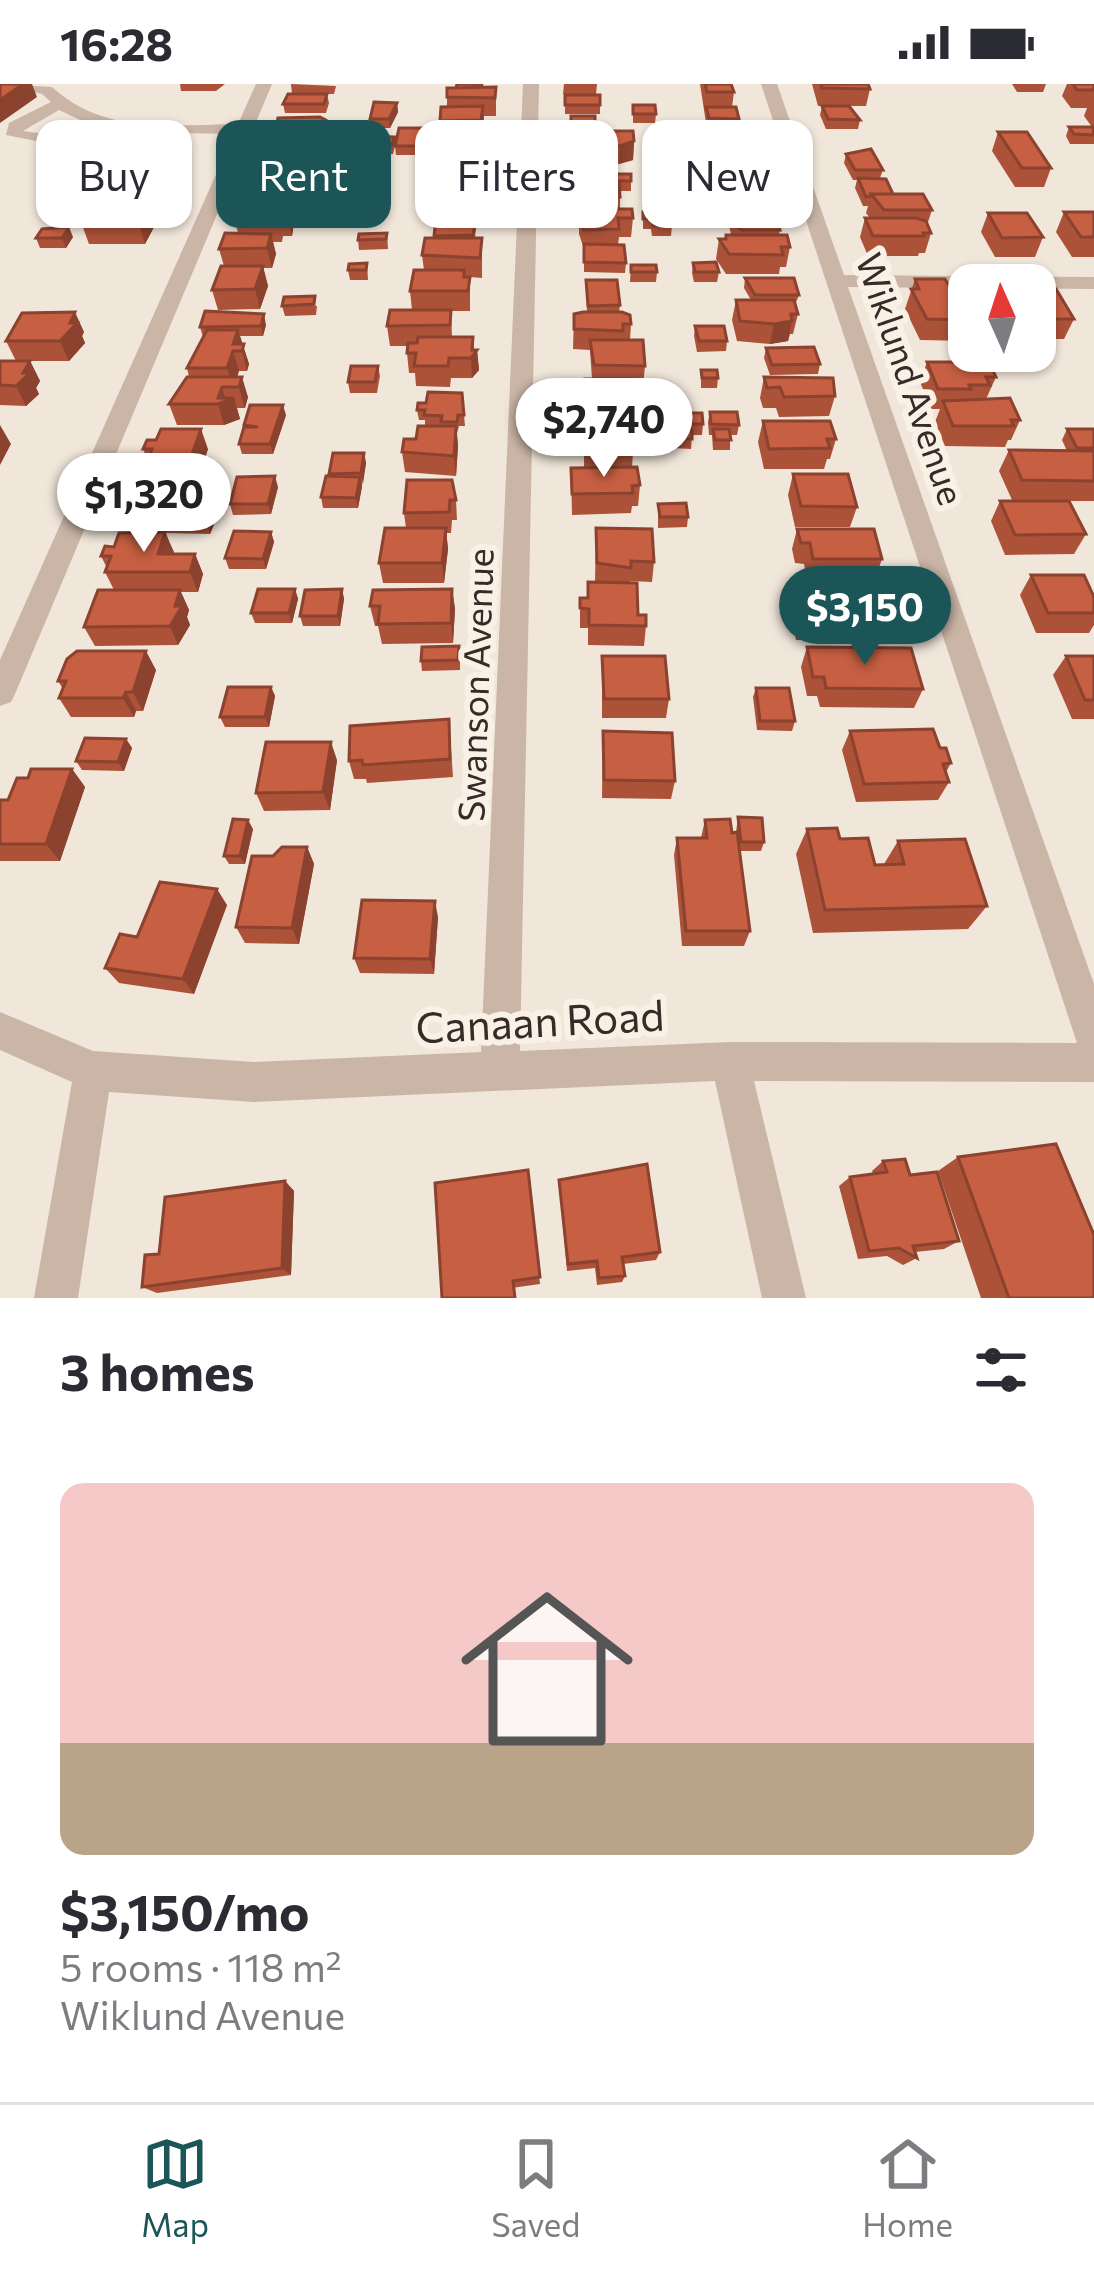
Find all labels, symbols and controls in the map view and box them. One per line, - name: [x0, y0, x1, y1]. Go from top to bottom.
- text: 16:28: [60, 15, 173, 70]
- chip: Buy: [36, 120, 192, 228]
- chip: Rent: [216, 120, 391, 228]
- chip: Filters: [415, 120, 618, 228]
- chip: New: [642, 120, 813, 228]
- street label: Wiklund Avenue: [848, 247, 976, 510]
- north arrow: [948, 264, 1056, 372]
- map controls: [948, 264, 1056, 372]
- pin: $2,740: [506, 378, 702, 480]
- text: $2,740: [543, 393, 665, 441]
- pin: $1,320: [46, 453, 242, 555]
- text: $1,320: [84, 468, 204, 516]
- street label: Swanson Avenue: [447, 547, 501, 822]
- pin: $3,150: [767, 566, 963, 668]
- text: $3,150: [806, 581, 924, 629]
- street label: Canaan Road: [414, 988, 666, 1052]
- icon: filters: [968, 1337, 1034, 1403]
- text: 3 homes: [60, 1339, 255, 1402]
- icon: home: [439, 1561, 655, 1777]
- text: $3,150/mo: [60, 1879, 309, 1942]
- text: 5 rooms · 118 m²: [60, 1942, 342, 1990]
- text: Wiklund Avenue: [60, 1990, 345, 2038]
- tab: Map: [141, 2131, 209, 2244]
- tab: Saved: [491, 2131, 580, 2244]
- tab: Home: [862, 2131, 953, 2244]

